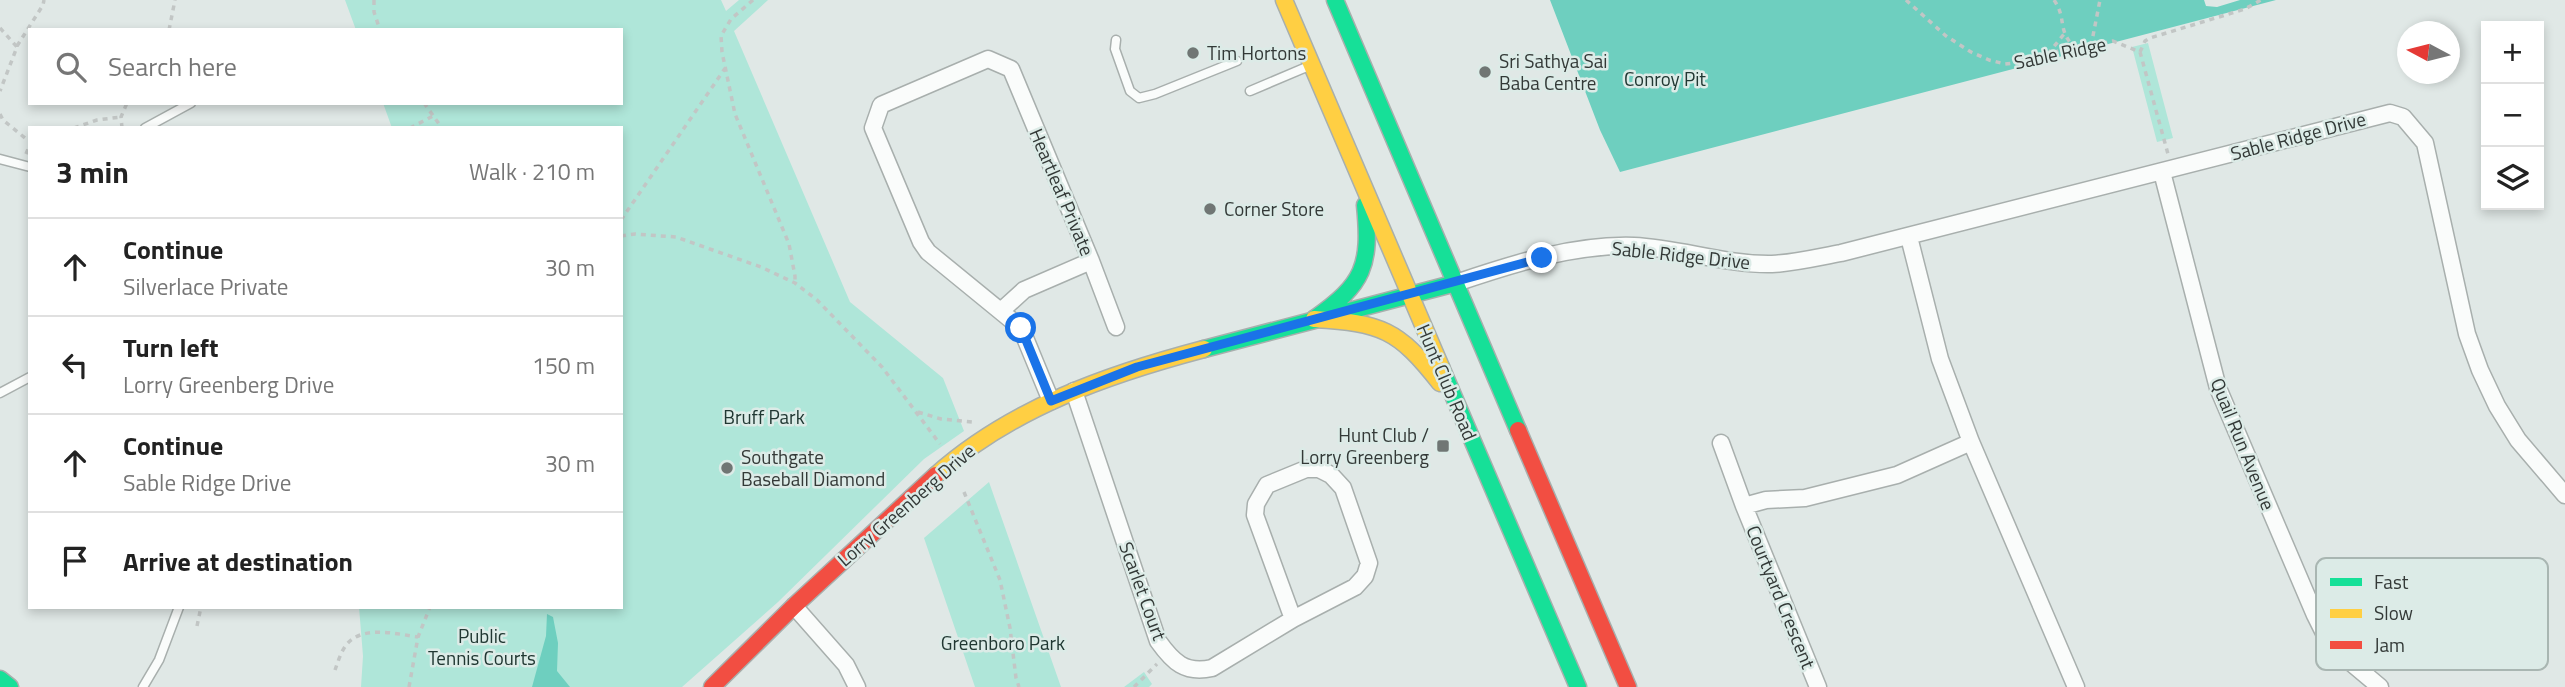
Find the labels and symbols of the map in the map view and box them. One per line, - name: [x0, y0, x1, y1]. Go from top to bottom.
- north arrow: [2397, 21, 2460, 84]
- street label: Sable Ridge: [2011, 29, 2109, 76]
- place label: Tim Hortons: [1207, 38, 1306, 67]
- marker: Tim Hortons: [1185, 45, 1201, 61]
- place label: Sri Sathya Sai Baba Centre: [1499, 46, 1607, 97]
- marker: Sri Sathya Sai Baba Centre: [1477, 64, 1493, 80]
- park label: Conroy Pit: [1624, 64, 1706, 93]
- street label: Sable Ridge Drive: [2227, 104, 2369, 168]
- street label: Heartleaf Private: [1023, 124, 1102, 260]
- place label: Corner Store: [1224, 194, 1324, 223]
- marker: Corner Store: [1202, 201, 1218, 217]
- street label: Sable Ridge Drive: [1610, 233, 1752, 276]
- route end: [1526, 242, 1557, 273]
- route start: [1005, 312, 1036, 343]
- street label: Hunt Club Road: [1410, 319, 1485, 445]
- street label: Quail Run Avenue: [2204, 373, 2283, 514]
- park label: Bruff Park: [723, 402, 805, 431]
- place label: Hunt Club / Lorry Greenberg: [1300, 420, 1429, 471]
- street label: Lorry Greenberg Drive: [830, 436, 981, 573]
- marker: Hunt Club / Lorry Greenberg: [1435, 438, 1451, 454]
- place label: Southgate Baseball Diamond: [741, 442, 885, 493]
- marker: Southgate Baseball Diamond: [719, 460, 735, 476]
- street label: Courtyard Crescent: [1740, 521, 1824, 673]
- street label: Scarlet Court: [1112, 537, 1175, 644]
- legend: [2316, 558, 2548, 670]
- text: Fast: [2374, 567, 2409, 596]
- text: Slow: [2374, 598, 2413, 627]
- park label: Public Tennis Courts: [428, 621, 536, 672]
- park label: Greenboro Park: [941, 628, 1065, 657]
- text: Jam: [2374, 630, 2405, 659]

